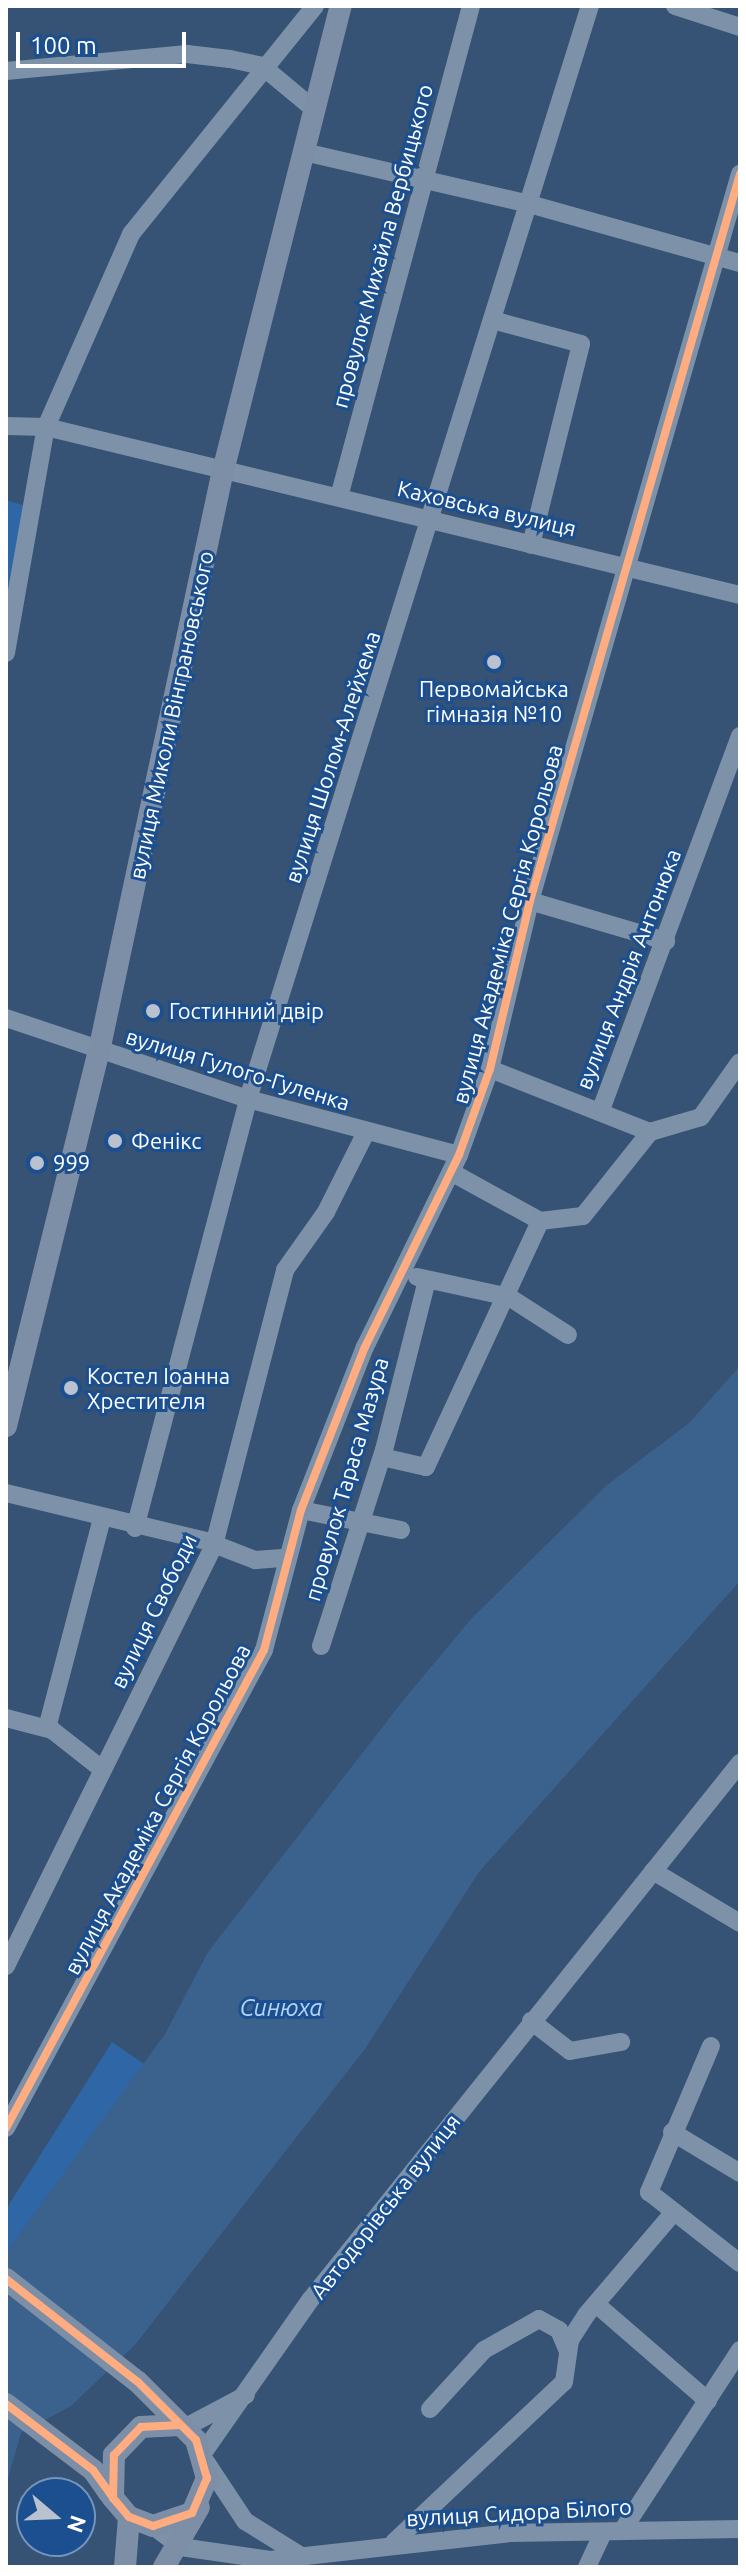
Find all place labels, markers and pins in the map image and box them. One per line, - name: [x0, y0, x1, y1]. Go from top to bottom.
- marker: Первомайська гімназія №10: [485, 653, 503, 671]
- place label: Первомайська гімназія №10: [419, 675, 569, 726]
- place label: Гостинний двір: [169, 998, 324, 1024]
- marker: Гостинний двір: [144, 1002, 162, 1020]
- place label: Фенікс: [131, 1128, 202, 1154]
- marker: Фенікс: [106, 1132, 124, 1150]
- place label: 999: [53, 1150, 90, 1176]
- marker: 999: [28, 1154, 46, 1172]
- place label: Костел Іоанна Хрестителя: [87, 1362, 230, 1414]
- marker: Костел Іоанна Хрестителя: [62, 1379, 80, 1397]

